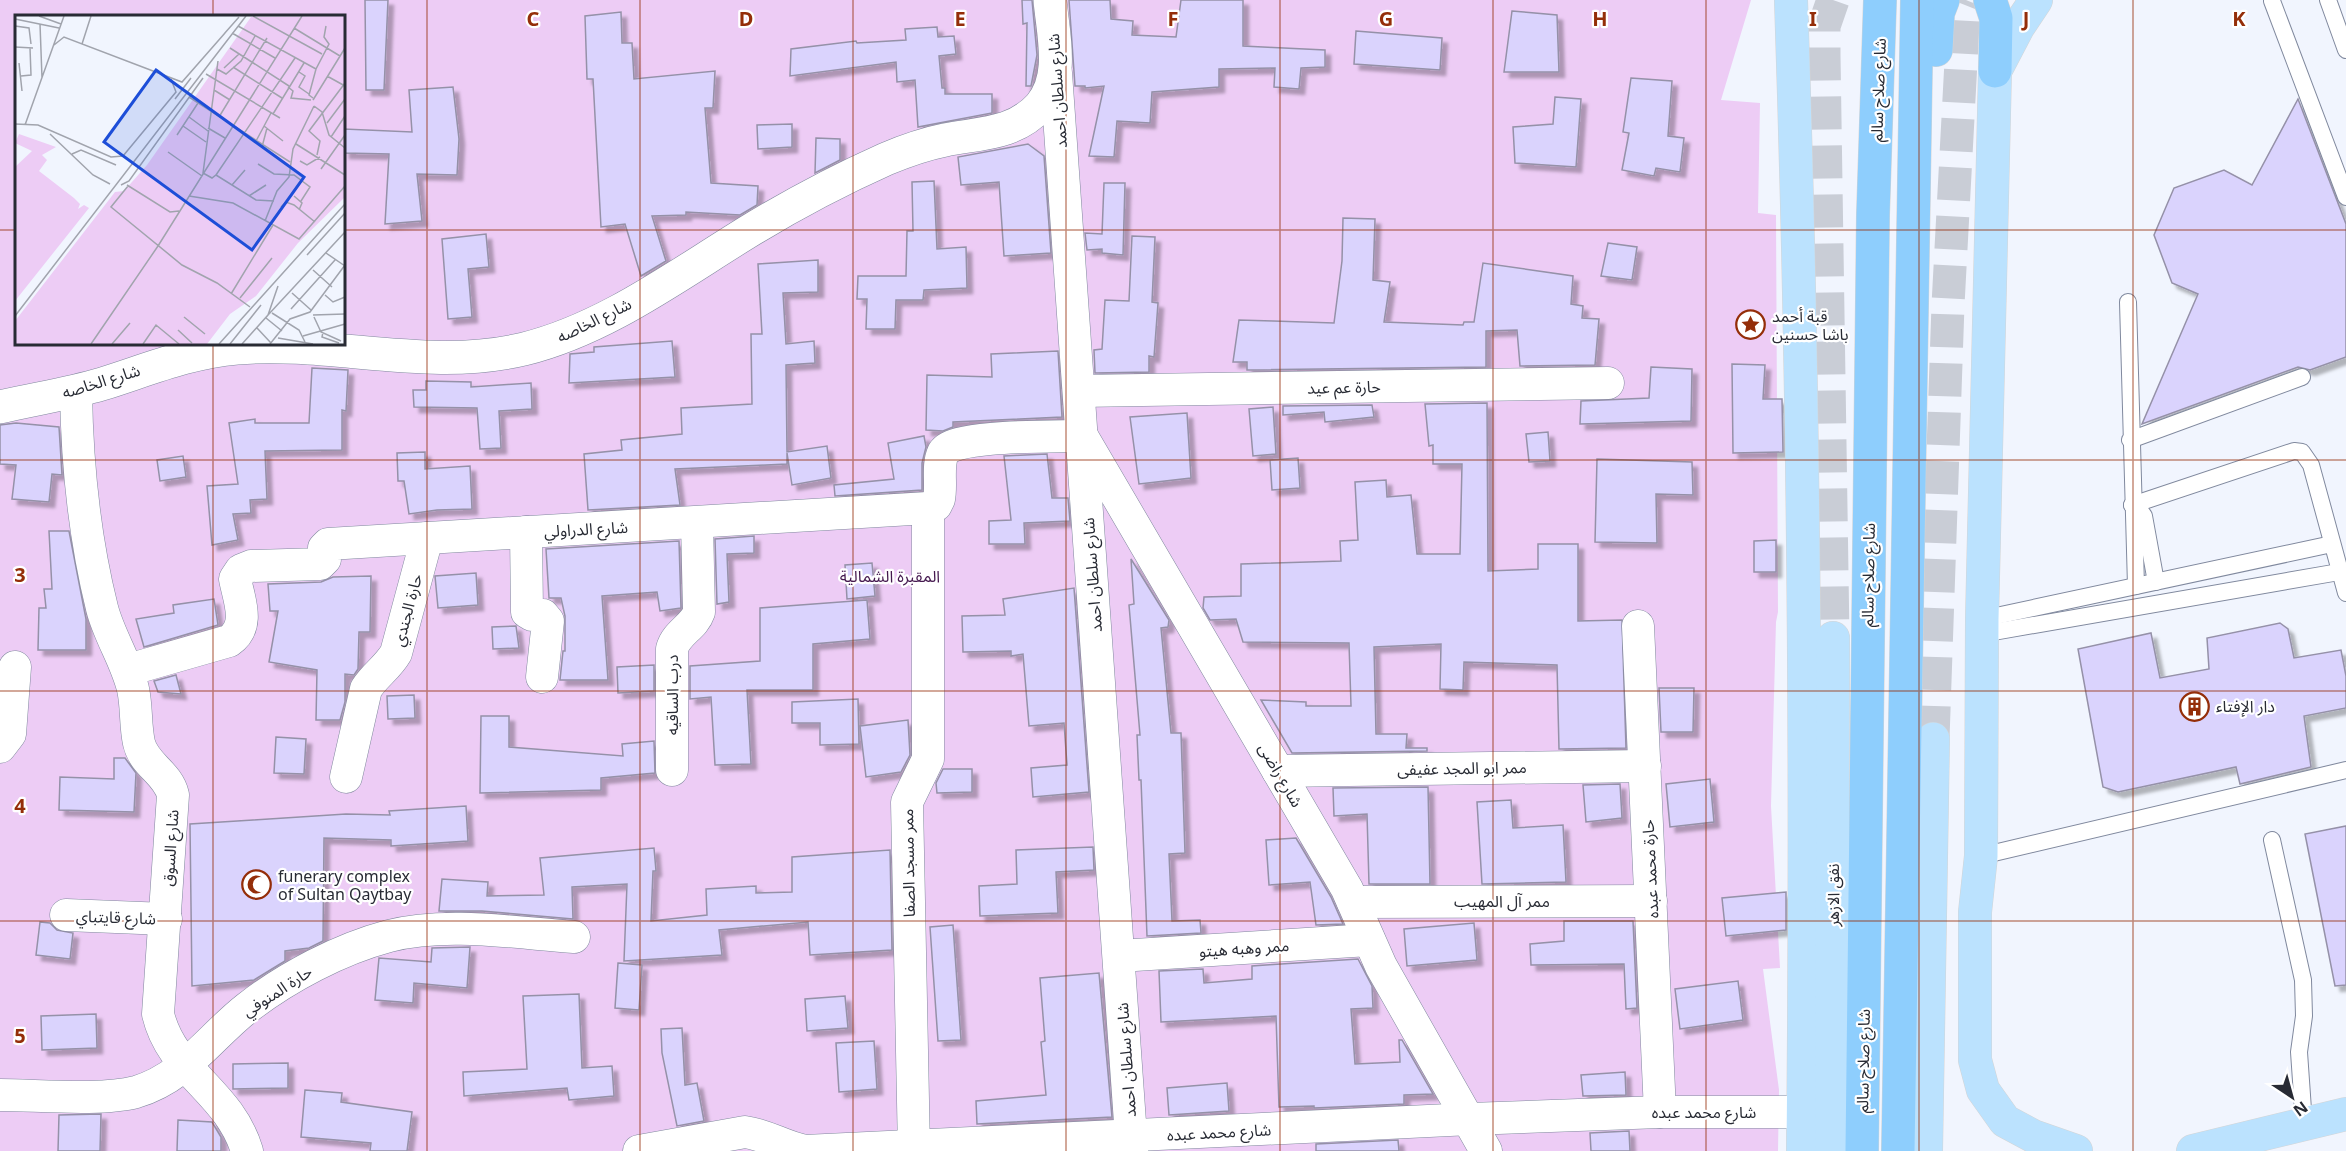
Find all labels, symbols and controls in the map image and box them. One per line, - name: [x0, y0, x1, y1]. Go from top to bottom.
- text: C: [527, 5, 540, 32]
- text: D: [739, 5, 753, 32]
- text: E: [954, 5, 966, 32]
- text: F: [1168, 5, 1178, 32]
- text: G: [1379, 5, 1393, 32]
- text: H: [1592, 5, 1608, 32]
- text: I: [1809, 5, 1817, 32]
- text: J: [2021, 5, 2029, 32]
- text: K: [2232, 5, 2246, 32]
- inset map: [15, 15, 345, 345]
- street label: شارع سلطان احمد: [1042, 33, 1074, 149]
- street label: شارع صلاح سالم: [1865, 38, 1893, 142]
- street label: شارع الخاصه: [553, 292, 636, 349]
- place label: قبة أحمد باشا حسنين: [1772, 305, 1848, 345]
- place icon: قبة أحمد باشا حسنين: [1735, 309, 1767, 341]
- street label: شارع الخاصه: [59, 359, 143, 405]
- street label: حارة عم عيد: [1307, 375, 1381, 401]
- street label: شارع الدراولي: [543, 516, 629, 544]
- street label: شارع سلطان احمد: [1077, 517, 1109, 633]
- street label: شارع صلاح سالم: [1856, 523, 1882, 627]
- text: 3: [14, 561, 26, 588]
- park label: المقبرة الشمالية: [840, 565, 940, 587]
- street label: حارة الجندي: [387, 571, 429, 649]
- street label: درب الساقيه: [661, 655, 683, 735]
- building icon: دار الإفتاء: [2179, 690, 2211, 722]
- place label: دار الإفتاء: [2216, 695, 2275, 717]
- street label: شارع راضى: [1252, 739, 1308, 812]
- street label: ممر ابو المجد عفيفى: [1397, 756, 1527, 780]
- text: 4: [14, 792, 26, 819]
- street label: ممر مسجد الصفا: [896, 808, 920, 918]
- street label: شارع السوق: [156, 809, 186, 887]
- street label: حارة محمد عبده: [1636, 819, 1664, 919]
- street label: نفق الازهر: [1822, 863, 1844, 928]
- place label: funerary complex of Sultan Qaytbay: [278, 865, 412, 905]
- mosque icon: funerary complex of Sultan Qaytbay: [241, 869, 273, 901]
- street label: ممر آل المهيب: [1454, 890, 1550, 912]
- street label: شارع قايتباي: [75, 905, 156, 931]
- street label: ممر وهبه هيتو: [1198, 934, 1290, 962]
- street label: حارة المنوفي: [238, 960, 317, 1023]
- street label: شارع سلطان احمد: [1111, 1002, 1143, 1118]
- street label: شارع صلاح سالم: [1851, 1009, 1877, 1113]
- text: 5: [14, 1022, 26, 1049]
- north arrow: [2262, 1067, 2322, 1127]
- text: N: [2289, 1096, 2313, 1122]
- street label: شارع محمد عبده: [1652, 1101, 1756, 1125]
- street label: شارع محمد عبده: [1166, 1118, 1272, 1148]

